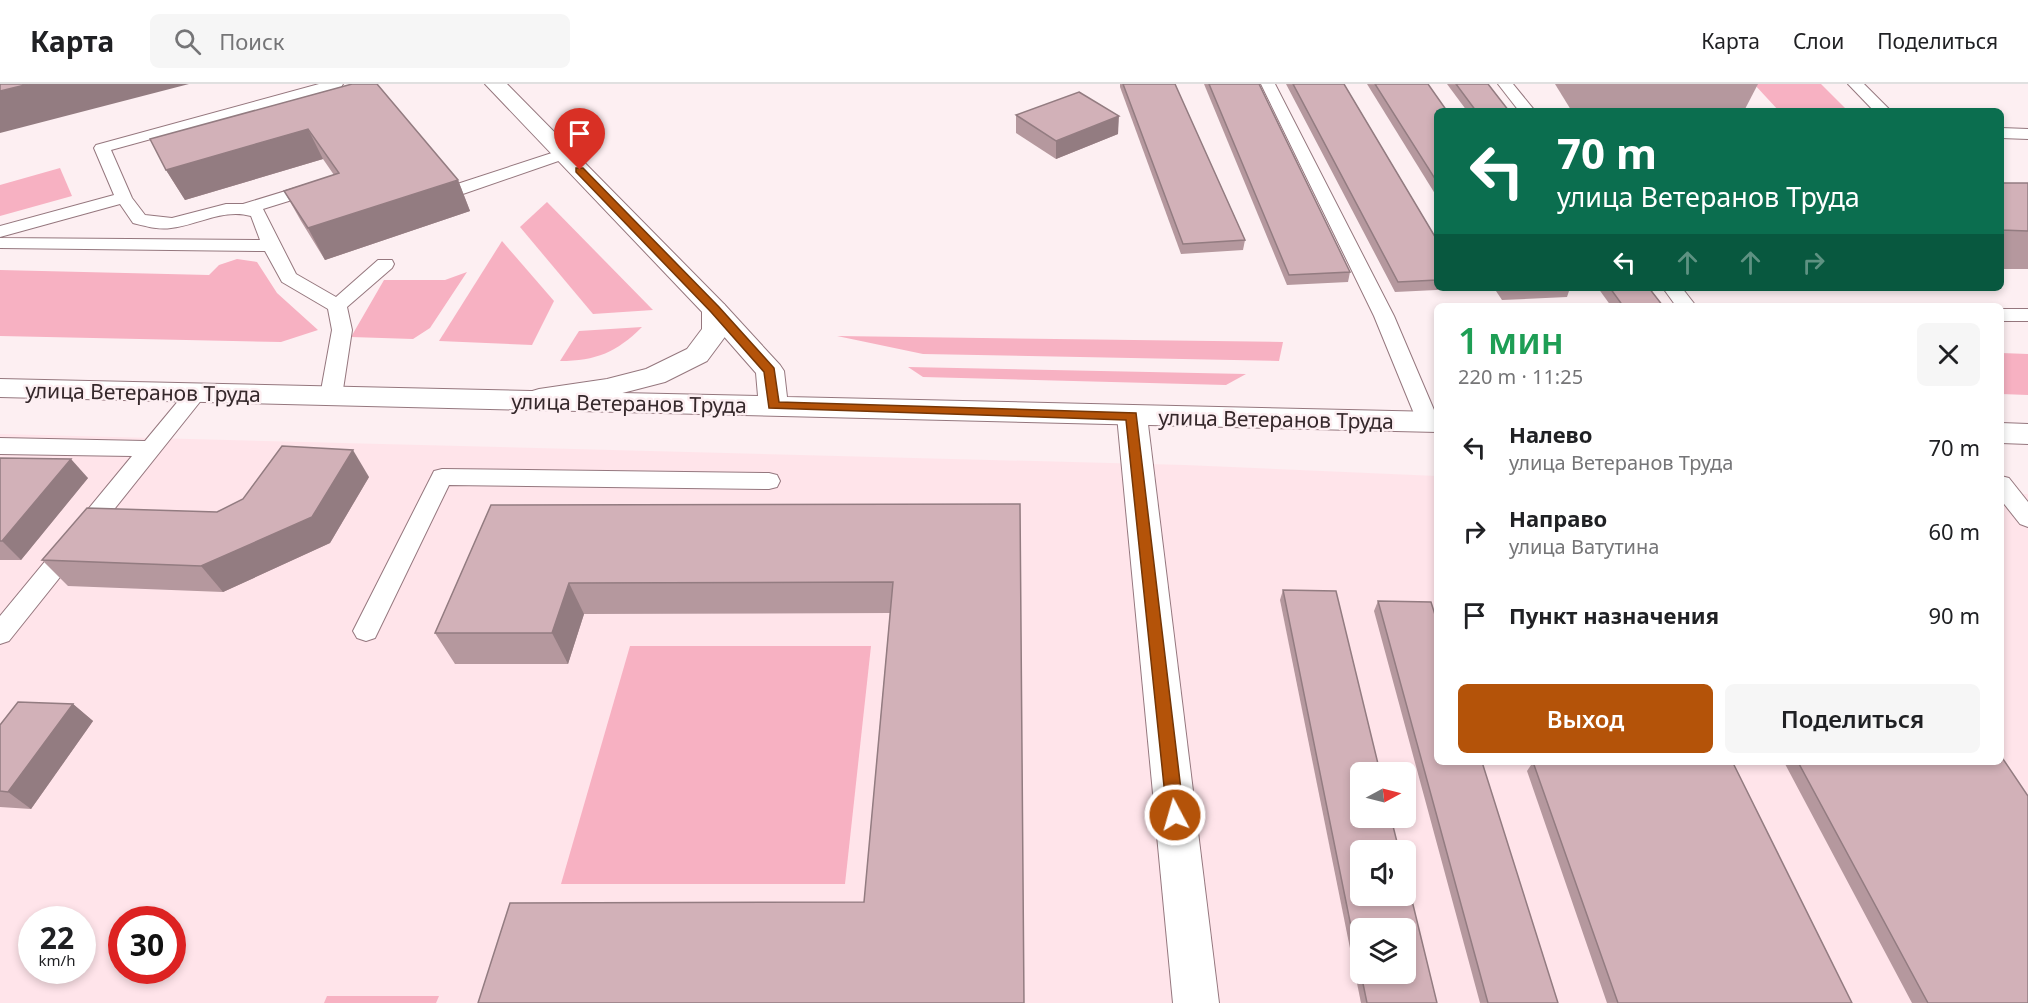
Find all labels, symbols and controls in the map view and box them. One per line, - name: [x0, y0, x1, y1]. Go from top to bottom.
- search box: [150, 14, 570, 68]
- text: Карта: [30, 22, 114, 60]
- icon: search: [171, 25, 204, 58]
- text: Поиск: [219, 26, 285, 56]
- text: Карта: [1701, 27, 1760, 55]
- text: Слои: [1793, 27, 1844, 55]
- text: Поделиться: [1877, 27, 1998, 55]
- pin: [554, 108, 605, 170]
- icon: arrive: [563, 117, 596, 150]
- text: 70 m: [1557, 124, 1657, 181]
- icon: left: [1458, 132, 1536, 210]
- text: улица Ветеранов Труда: [1557, 178, 1860, 215]
- icon: left: [1608, 246, 1641, 279]
- icon: ahead: [1671, 246, 1704, 279]
- icon: ahead: [1734, 246, 1767, 279]
- icon: right: [1797, 246, 1830, 279]
- text: 1 мин: [1458, 316, 1564, 365]
- button: close: [1917, 323, 1980, 386]
- text: 220 m · 11:25: [1458, 363, 1583, 390]
- street label: улица Ветеранов Труда: [25, 376, 261, 408]
- street label: улица Ветеранов Труда: [511, 387, 747, 419]
- street label: улица Ветеранов Труда: [1158, 403, 1394, 435]
- text: Налево: [1509, 419, 1592, 449]
- icon: left: [1458, 431, 1491, 464]
- text: 70 m: [1929, 432, 1980, 462]
- text: улица Ветеранов Труда: [1509, 449, 1733, 476]
- text: Направо: [1509, 503, 1607, 533]
- icon: right: [1458, 515, 1491, 548]
- text: 60 m: [1929, 516, 1980, 546]
- text: улица Ватутина: [1509, 533, 1659, 560]
- icon: arrive: [1458, 599, 1491, 632]
- text: Пункт назначения: [1509, 600, 1719, 630]
- text: 90 m: [1929, 600, 1980, 630]
- button: Выход: [1458, 684, 1713, 753]
- button: Поделиться: [1725, 684, 1980, 753]
- north arrow: [1350, 762, 1416, 828]
- map controls: [1350, 762, 1416, 984]
- position arrow: [1143, 783, 1207, 847]
- button: sound: [1350, 840, 1416, 906]
- speed limit sign: 30: [108, 906, 186, 984]
- text: 22: [40, 917, 74, 958]
- button: layers: [1350, 918, 1416, 984]
- text: km/h: [39, 950, 75, 970]

